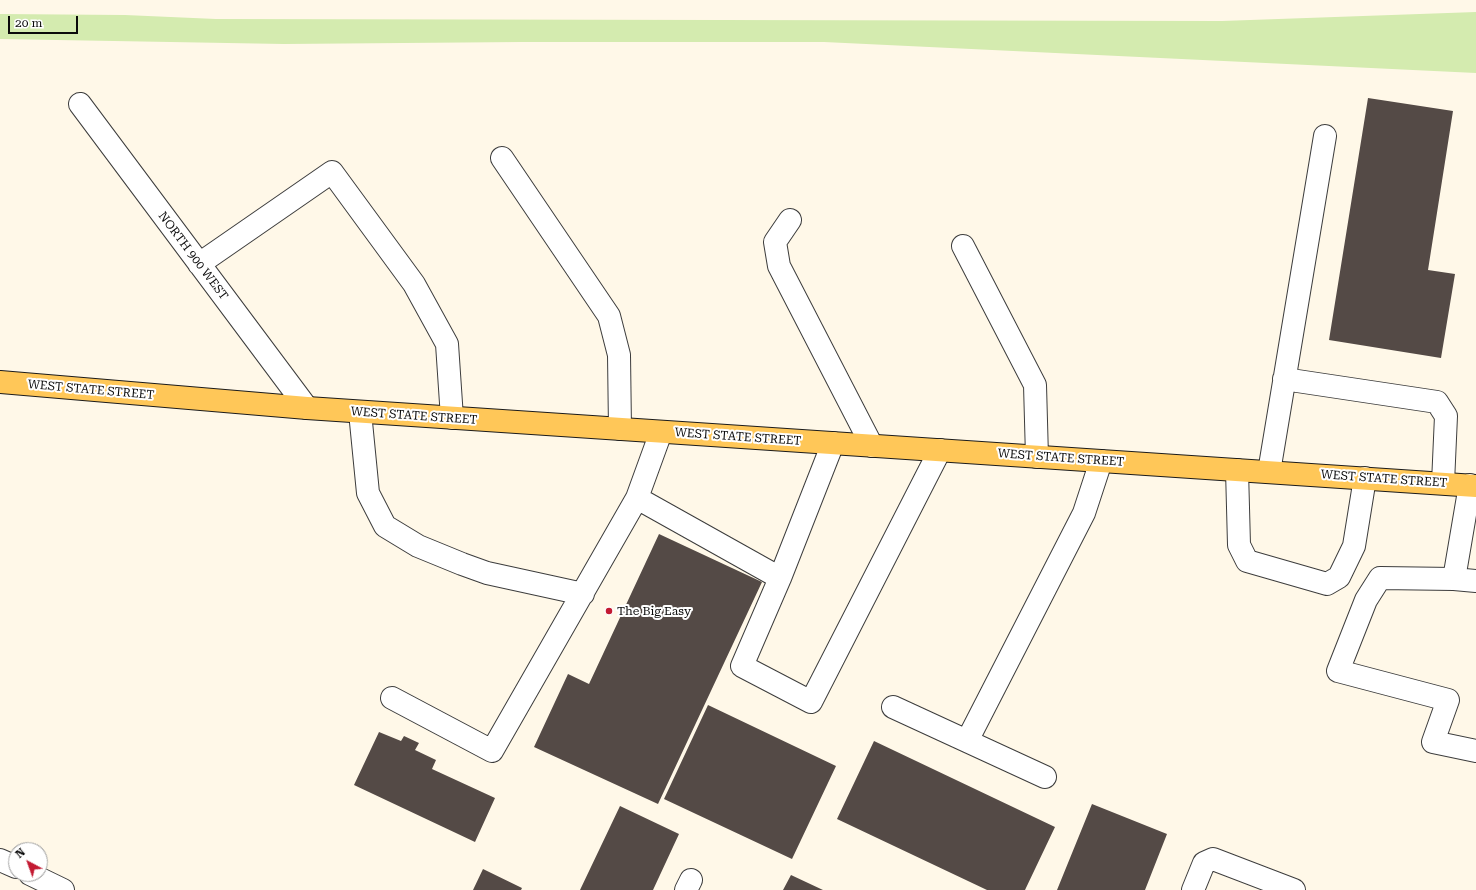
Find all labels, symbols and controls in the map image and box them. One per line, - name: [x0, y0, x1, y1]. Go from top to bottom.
- scale bar: [10, 8, 80, 34]
- text: 20 m: [15, 16, 42, 30]
- street label: NORTH 900 WEST: [155, 209, 231, 303]
- street label: WEST STATE STREET: [27, 377, 155, 403]
- street label: WEST STATE STREET: [350, 404, 478, 428]
- street label: WEST STATE STREET: [674, 425, 802, 449]
- street label: WEST STATE STREET: [997, 446, 1125, 470]
- street label: WEST STATE STREET: [1320, 467, 1448, 491]
- place label: The Big Easy: [617, 604, 691, 618]
- marker: The Big Easy: [604, 606, 614, 616]
- north arrow: [8, 842, 48, 882]
- text: N: [13, 846, 28, 861]

